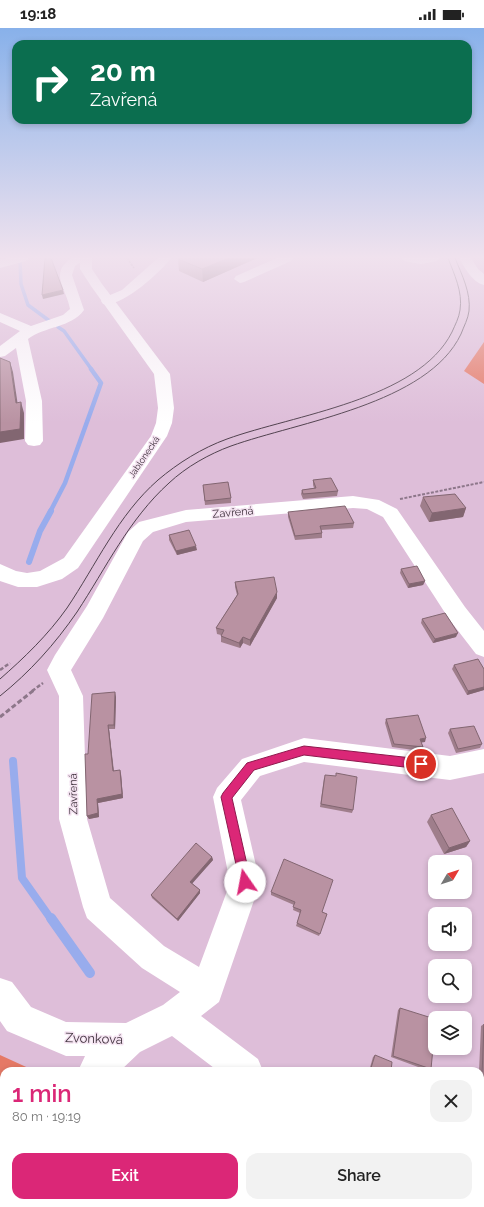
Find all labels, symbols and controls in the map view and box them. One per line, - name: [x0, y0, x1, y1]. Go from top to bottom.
- text: 19:18: [20, 5, 56, 23]
- text: 20 m: [90, 55, 156, 88]
- icon: right: [24, 56, 76, 108]
- text: Zavřená: [90, 89, 157, 110]
- street label: Jablonecká: [127, 434, 162, 480]
- street label: Zavřená: [212, 504, 254, 521]
- pin: [404, 747, 438, 781]
- icon: arrive: [410, 753, 432, 775]
- street label: Zavřená: [67, 773, 80, 815]
- north arrow: [428, 855, 472, 899]
- map controls: [428, 855, 472, 1055]
- position arrow: [224, 861, 266, 903]
- button: sound: [428, 907, 472, 951]
- button: search: [428, 959, 472, 1003]
- button: layers: [428, 1011, 472, 1055]
- street label: Zvonková: [65, 1030, 123, 1047]
- text: 1 min: [12, 1079, 72, 1108]
- button: close: [430, 1080, 472, 1122]
- text: 80 m · 19:19: [12, 1109, 81, 1124]
- button: Exit: [12, 1153, 238, 1199]
- button: Share: [246, 1153, 472, 1199]

